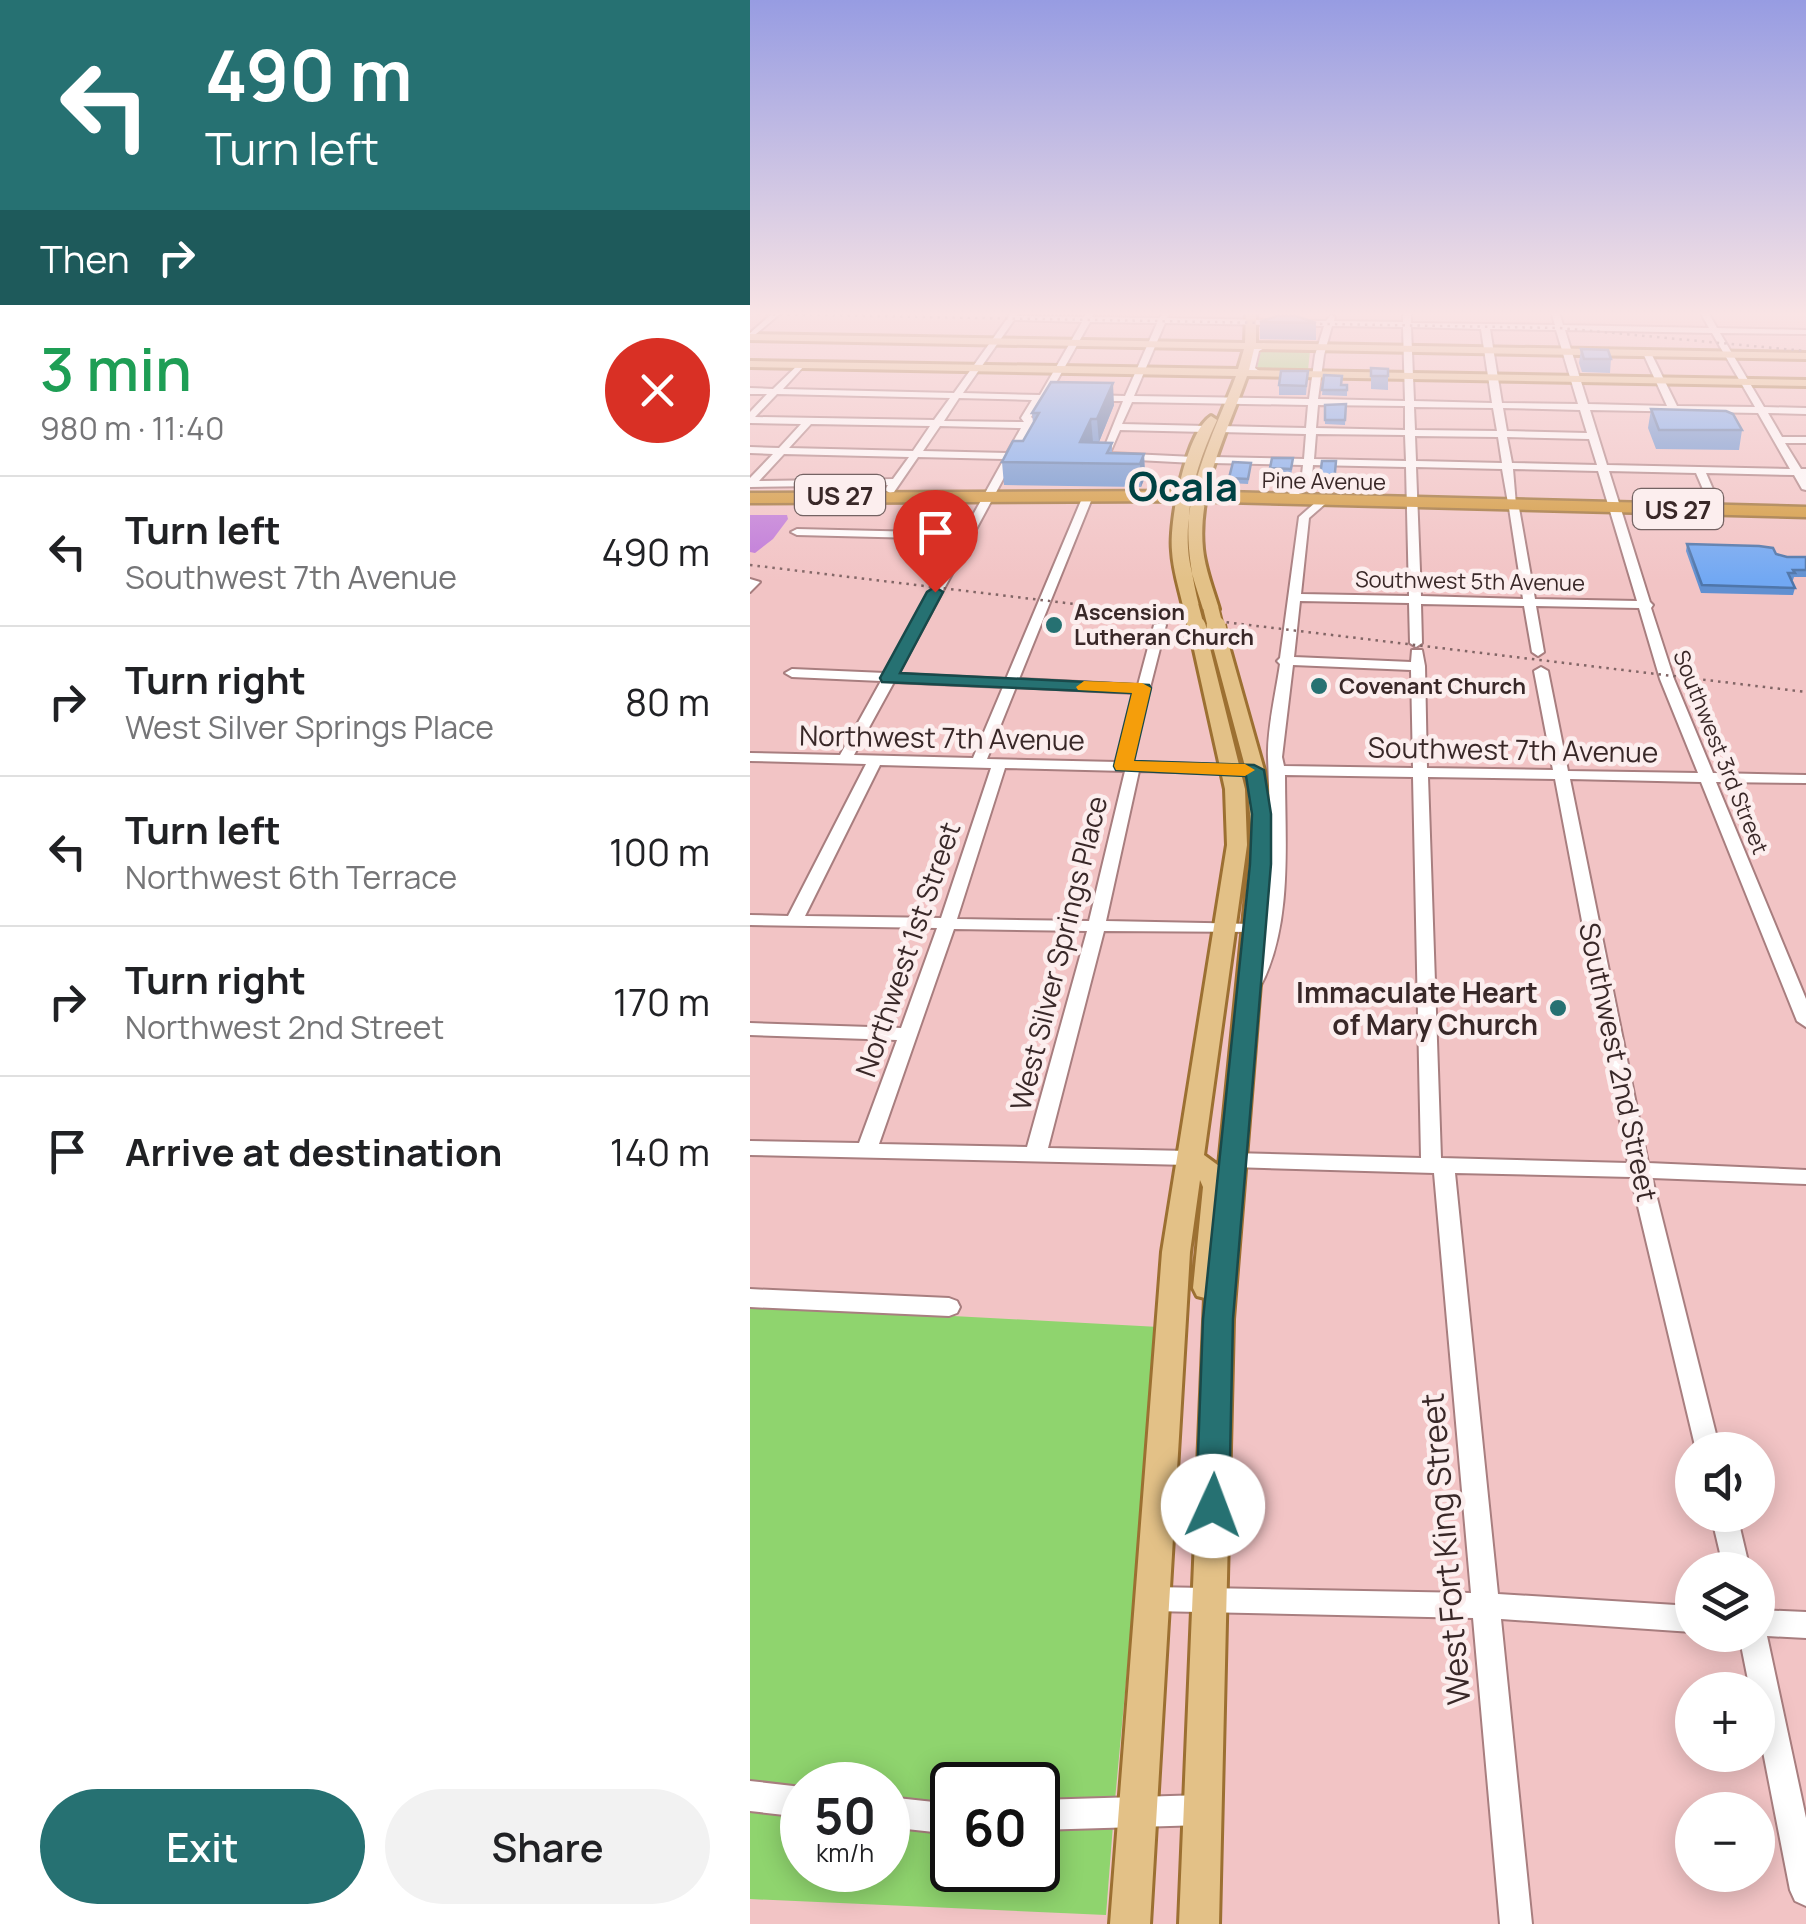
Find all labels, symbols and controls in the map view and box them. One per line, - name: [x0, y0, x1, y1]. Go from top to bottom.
- text: 490 m: [205, 26, 412, 122]
- icon: left: [40, 40, 170, 170]
- text: Turn left: [205, 117, 379, 179]
- icon: right: [149, 230, 204, 285]
- text: Then: [40, 232, 129, 284]
- text: 3 min: [40, 327, 192, 409]
- button: close: [605, 338, 710, 443]
- text: 980 m · 11:40: [40, 406, 224, 450]
- district label: Ocala: [1128, 458, 1238, 513]
- street label: Pine Avenue: [1262, 465, 1386, 497]
- road number: US 27: [795, 475, 885, 515]
- road number: US 27: [1633, 489, 1723, 529]
- pin: [893, 490, 978, 593]
- text: Turn left: [125, 503, 281, 555]
- icon: arrive: [908, 505, 963, 560]
- icon: left: [40, 524, 95, 579]
- text: 490 m: [601, 525, 710, 577]
- text: Southwest 7th Avenue: [125, 555, 457, 599]
- street label: Southwest 5th Avenue: [1355, 564, 1585, 598]
- place label: Ascension Lutheran Church: [1074, 597, 1254, 652]
- marker: Ascension Lutheran Church: [1043, 614, 1065, 636]
- street label: Southwest 3rd Street: [1666, 646, 1776, 859]
- text: Turn right: [125, 653, 306, 705]
- place label: Covenant Church: [1339, 671, 1526, 701]
- icon: right: [40, 674, 95, 729]
- text: 80 m: [625, 675, 710, 727]
- marker: Covenant Church: [1308, 675, 1330, 697]
- text: West Silver Springs Place: [125, 705, 494, 749]
- street label: Northwest 7th Avenue: [799, 716, 1085, 758]
- street label: Southwest 7th Avenue: [1367, 727, 1659, 771]
- street label: West Silver Springs Place: [1001, 792, 1115, 1114]
- text: Turn left: [125, 803, 281, 855]
- street label: Northwest 1st Street: [846, 817, 968, 1081]
- icon: left: [40, 824, 95, 879]
- text: 100 m: [609, 825, 710, 877]
- text: Northwest 6th Terrace: [125, 855, 457, 899]
- street label: Southwest 2nd Street: [1571, 919, 1667, 1205]
- text: Turn right: [125, 953, 306, 1005]
- place label: Immaculate Heart of Mary Church: [1296, 973, 1538, 1043]
- icon: right: [40, 974, 95, 1029]
- text: 170 m: [613, 975, 710, 1027]
- marker: Immaculate Heart of Mary Church: [1547, 997, 1569, 1019]
- text: Northwest 2nd Street: [125, 1005, 444, 1049]
- icon: arrive: [40, 1124, 95, 1179]
- text: Arrive at destination: [125, 1125, 502, 1177]
- text: 140 m: [610, 1125, 710, 1177]
- street label: West Fort King Street: [1409, 1391, 1481, 1707]
- map controls: [1675, 1432, 1775, 1892]
- button: sound: [1675, 1432, 1775, 1532]
- position arrow: [1161, 1454, 1265, 1558]
- button: layers: [1675, 1552, 1775, 1652]
- button: +: [1675, 1672, 1775, 1772]
- speed limit sign: 60: [930, 1762, 1060, 1892]
- text: 50: [814, 1781, 876, 1849]
- button: Exit: [40, 1789, 365, 1904]
- button: Share: [385, 1789, 710, 1904]
- button: −: [1675, 1792, 1775, 1892]
- text: km/h: [816, 1835, 874, 1870]

